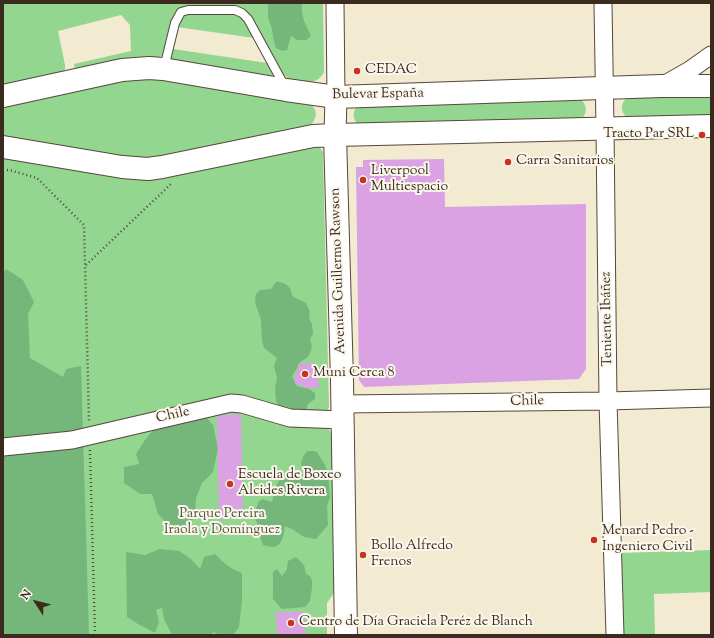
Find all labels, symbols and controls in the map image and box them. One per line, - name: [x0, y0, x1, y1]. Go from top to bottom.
- place label: CEDAC: [365, 63, 417, 79]
- marker: CEDAC: [352, 66, 362, 76]
- street label: Bulevar España: [332, 86, 424, 104]
- place label: Tracto Par SRL: [603, 127, 694, 143]
- marker: Tracto Par SRL: [697, 130, 707, 140]
- place label: Carra Sanitarios: [516, 154, 614, 170]
- marker: Carra Sanitarios: [503, 157, 513, 167]
- place label: Liverpool Multiespacio: [371, 164, 448, 196]
- marker: Liverpool Multiespacio: [358, 175, 368, 185]
- street label: Avenida Guillermo Rawson: [328, 187, 350, 355]
- street label: Teniente Ibáñez: [599, 271, 617, 367]
- place label: Muni Cerca 8: [313, 366, 394, 382]
- marker: Muni Cerca 8: [300, 369, 310, 379]
- street label: Chile: [510, 393, 544, 411]
- street label: Chile: [155, 404, 191, 428]
- place label: Escuela de Boxeo Alcides Rivera: [238, 468, 341, 500]
- marker: Escuela de Boxeo Alcides Rivera: [225, 479, 235, 489]
- park label: Parque Pereira Iraola y Domínguez: [164, 507, 280, 540]
- place label: Menard Pedro - Ingeniero Civil: [602, 524, 694, 556]
- marker: Menard Pedro - Ingeniero Civil: [589, 535, 599, 545]
- place label: Bollo Alfredo Frenos: [371, 539, 453, 572]
- marker: Bollo Alfredo Frenos: [358, 550, 368, 560]
- north arrow: [16, 582, 56, 622]
- text: N: [17, 587, 35, 603]
- place label: Centro de Día Graciela Peréz de Blanch: [299, 615, 533, 631]
- marker: Centro de Día Graciela Peréz de Blanch: [286, 618, 296, 628]

